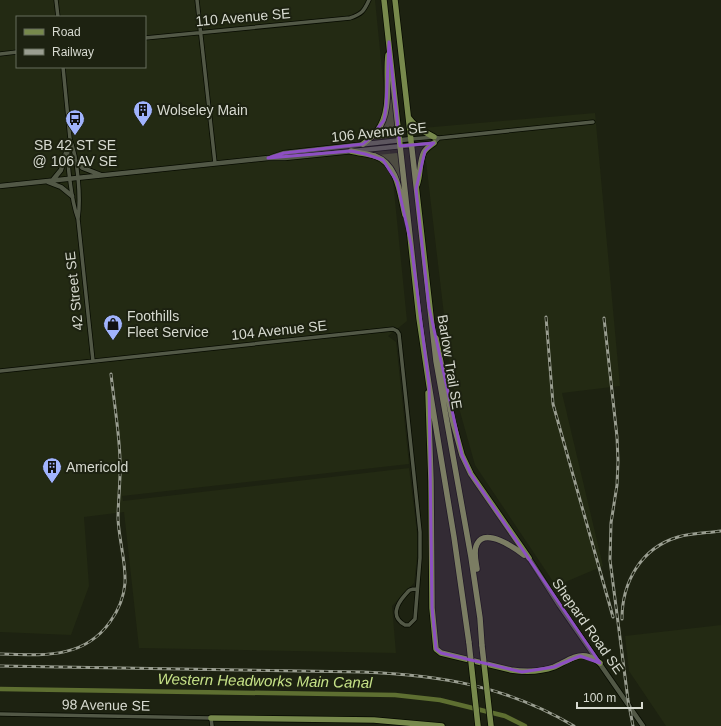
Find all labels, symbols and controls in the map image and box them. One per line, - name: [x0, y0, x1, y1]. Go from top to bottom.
- street label: 110 Avenue SE: [195, 5, 291, 29]
- legend: [16, 16, 146, 68]
- text: Road: [52, 25, 81, 39]
- text: Railway: [52, 45, 94, 59]
- building icon: Wolseley Main: [132, 99, 154, 127]
- place label: Wolseley Main: [157, 102, 248, 118]
- bus stop icon: SB 42 ST SE @ 106 AV SE: [64, 108, 86, 136]
- street label: 106 Avenue SE: [330, 119, 428, 145]
- place label: SB 42 ST SE @ 106 AV SE: [33, 137, 117, 169]
- street label: 42 Street SE: [62, 251, 86, 331]
- place label: Foothills Fleet Service: [127, 308, 209, 340]
- shop icon: Foothills Fleet Service: [102, 313, 124, 341]
- street label: Barlow Trail SE: [435, 313, 465, 411]
- street label: 104 Avenue SE: [230, 317, 328, 343]
- building icon: Americold: [41, 456, 63, 484]
- place label: Americold: [66, 459, 128, 475]
- street label: Shepard Road SE: [549, 575, 627, 677]
- water label: Western Headworks Main Canal: [157, 670, 373, 691]
- scale bar: [577, 684, 642, 710]
- text: 100 m: [583, 691, 616, 705]
- street label: 98 Avenue SE: [62, 696, 150, 714]

